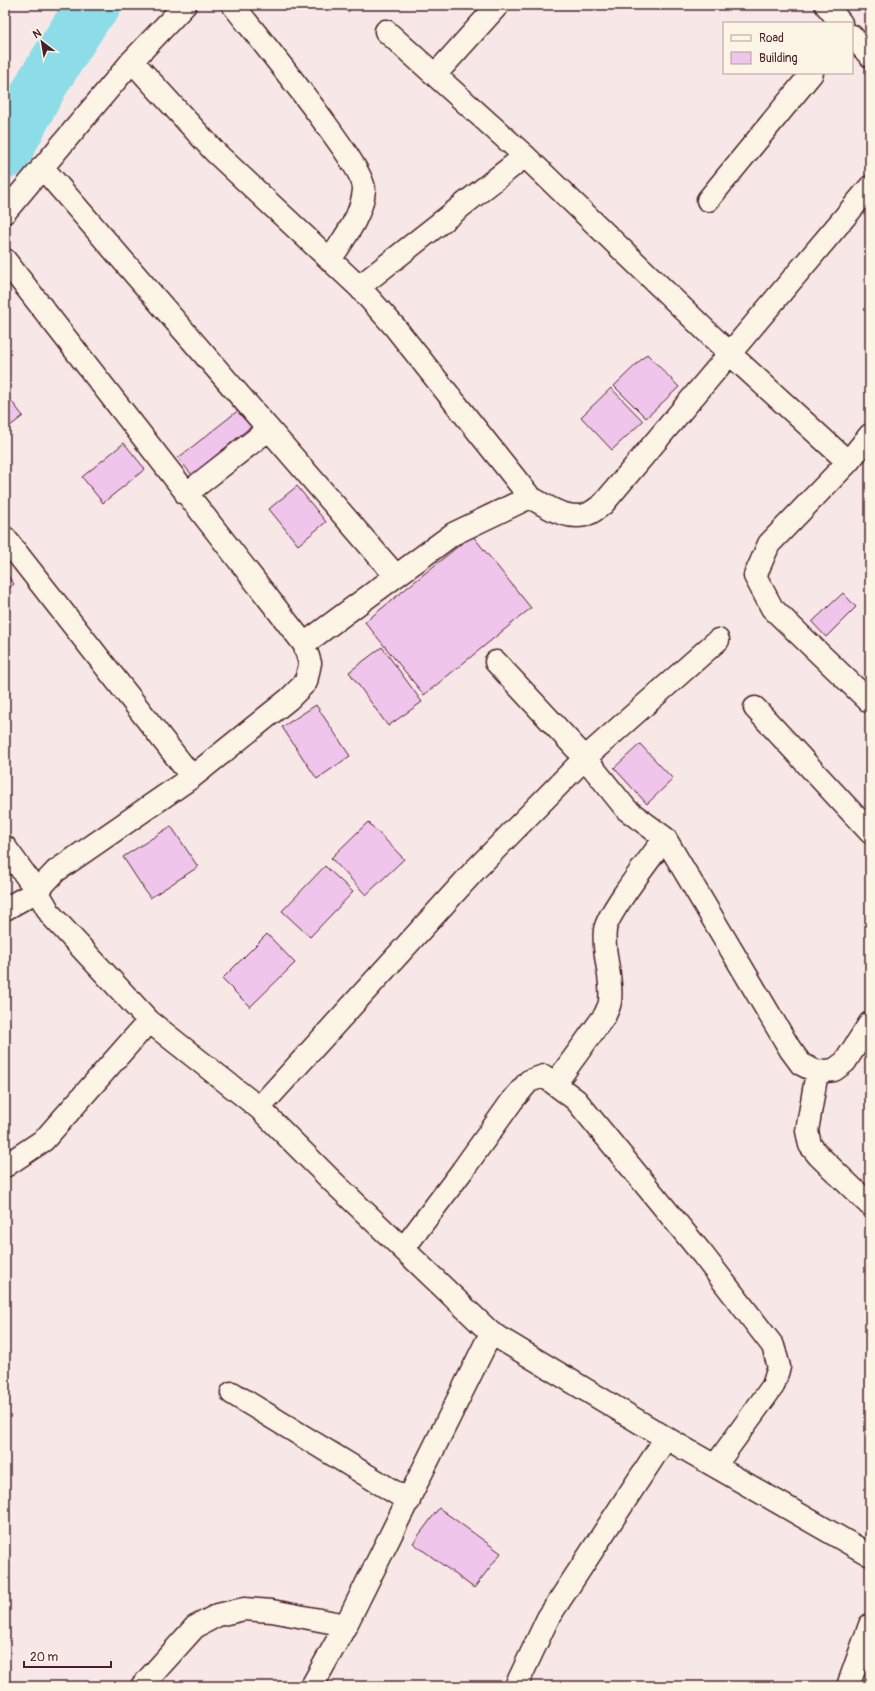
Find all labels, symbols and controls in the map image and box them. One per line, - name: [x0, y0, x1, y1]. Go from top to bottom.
- north arrow: [22, 22, 62, 62]
- legend: [723, 22, 853, 74]
- text: N: [31, 26, 44, 41]
- text: Road: [759, 31, 784, 46]
- text: Building: [759, 51, 798, 66]
- scale bar: [24, 1643, 111, 1669]
- text: 20 m: [30, 1650, 59, 1665]

